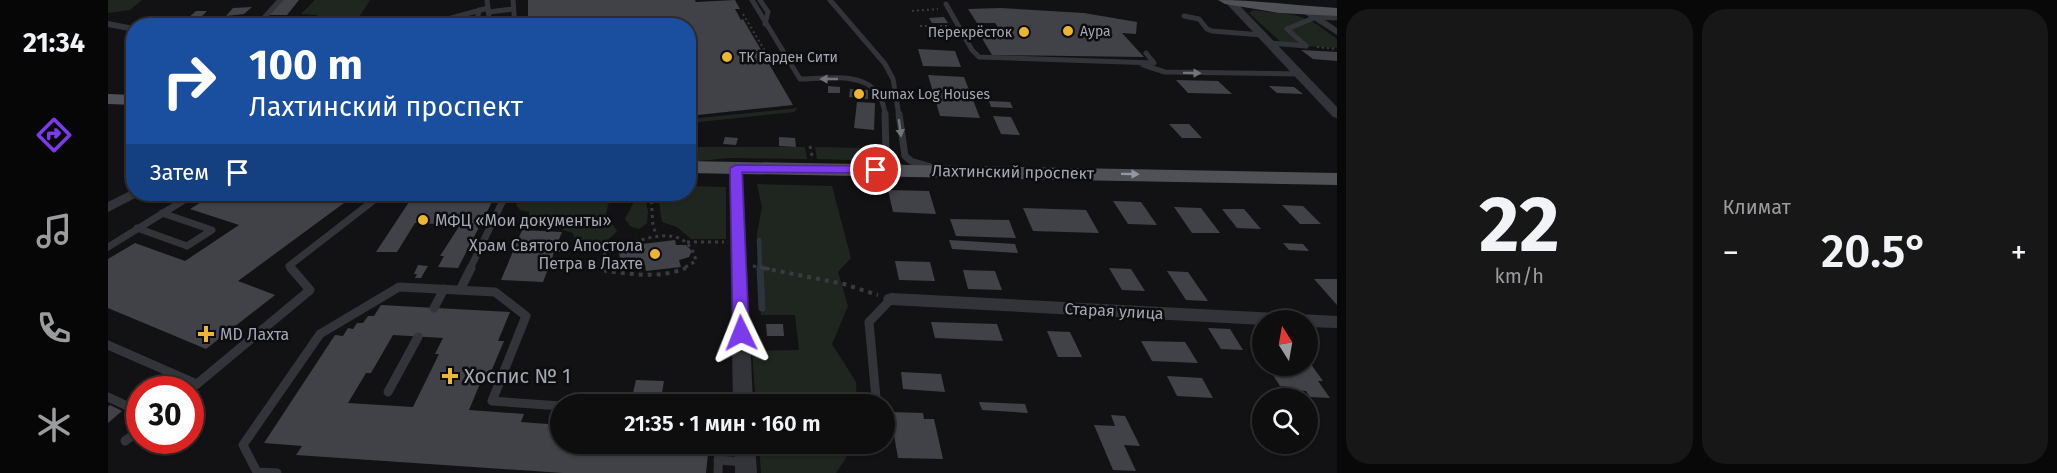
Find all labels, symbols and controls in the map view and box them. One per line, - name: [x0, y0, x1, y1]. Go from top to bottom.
- place label: Аура: [1080, 23, 1111, 40]
- place label: Перекрёсток: [928, 24, 1013, 41]
- marker: Аура: [1061, 24, 1075, 38]
- marker: Перекрёсток: [1017, 25, 1031, 39]
- text: 21:34: [23, 27, 85, 59]
- text: 100 m: [249, 40, 363, 90]
- icon: right: [150, 42, 228, 120]
- place label: ТК Гарден Сити: [739, 49, 838, 66]
- marker: ТК Гарден Сити: [720, 50, 734, 64]
- one-way arrow: [1183, 68, 1202, 77]
- one-way arrow: [820, 74, 839, 84]
- place label: Rumax Log Houses: [871, 86, 991, 103]
- marker: Rumax Log Houses: [852, 87, 866, 101]
- text: Лахтинский проспект: [249, 91, 523, 123]
- icon: directions: [33, 114, 75, 156]
- one-way arrow: [895, 118, 904, 137]
- pin: [850, 144, 901, 195]
- icon: arrive: [859, 153, 892, 186]
- icon: arrive: [221, 156, 254, 189]
- text: Затем: [150, 159, 209, 186]
- street label: Лахтинский проспект: [932, 161, 1095, 183]
- one-way arrow: [1121, 170, 1140, 179]
- text: 22: [1479, 178, 1560, 272]
- text: Климат: [1723, 195, 1791, 219]
- icon: music: [33, 210, 75, 252]
- place label: МФЦ «Мои документы»: [435, 211, 611, 230]
- marker: МФЦ «Мои документы»: [416, 213, 430, 227]
- text: 20.5°: [1821, 225, 1928, 279]
- text: −: [1723, 233, 1739, 273]
- text: +: [2011, 233, 2027, 273]
- place label: Храм Святого Апостола Петра в Лахте: [469, 236, 643, 273]
- marker: Храм Святого Апостола Петра в Лахте: [648, 247, 662, 261]
- text: km/h: [1495, 264, 1544, 288]
- street label: Старая улица: [1064, 299, 1164, 323]
- position arrow: [709, 301, 773, 365]
- icon: phone: [33, 307, 75, 349]
- north arrow: [1252, 310, 1318, 376]
- map controls: [1252, 310, 1318, 454]
- marker: MD Лахта: [197, 325, 215, 343]
- place label: MD Лахта: [220, 325, 289, 344]
- place label: Хоспис № 1: [464, 364, 571, 388]
- marker: Хоспис № 1: [441, 367, 459, 385]
- speed limit sign: 30: [126, 376, 204, 454]
- button: search: [1252, 388, 1318, 454]
- icon: climate: [33, 404, 75, 446]
- text: 21:35 · 1 мин · 160 m: [624, 410, 821, 437]

